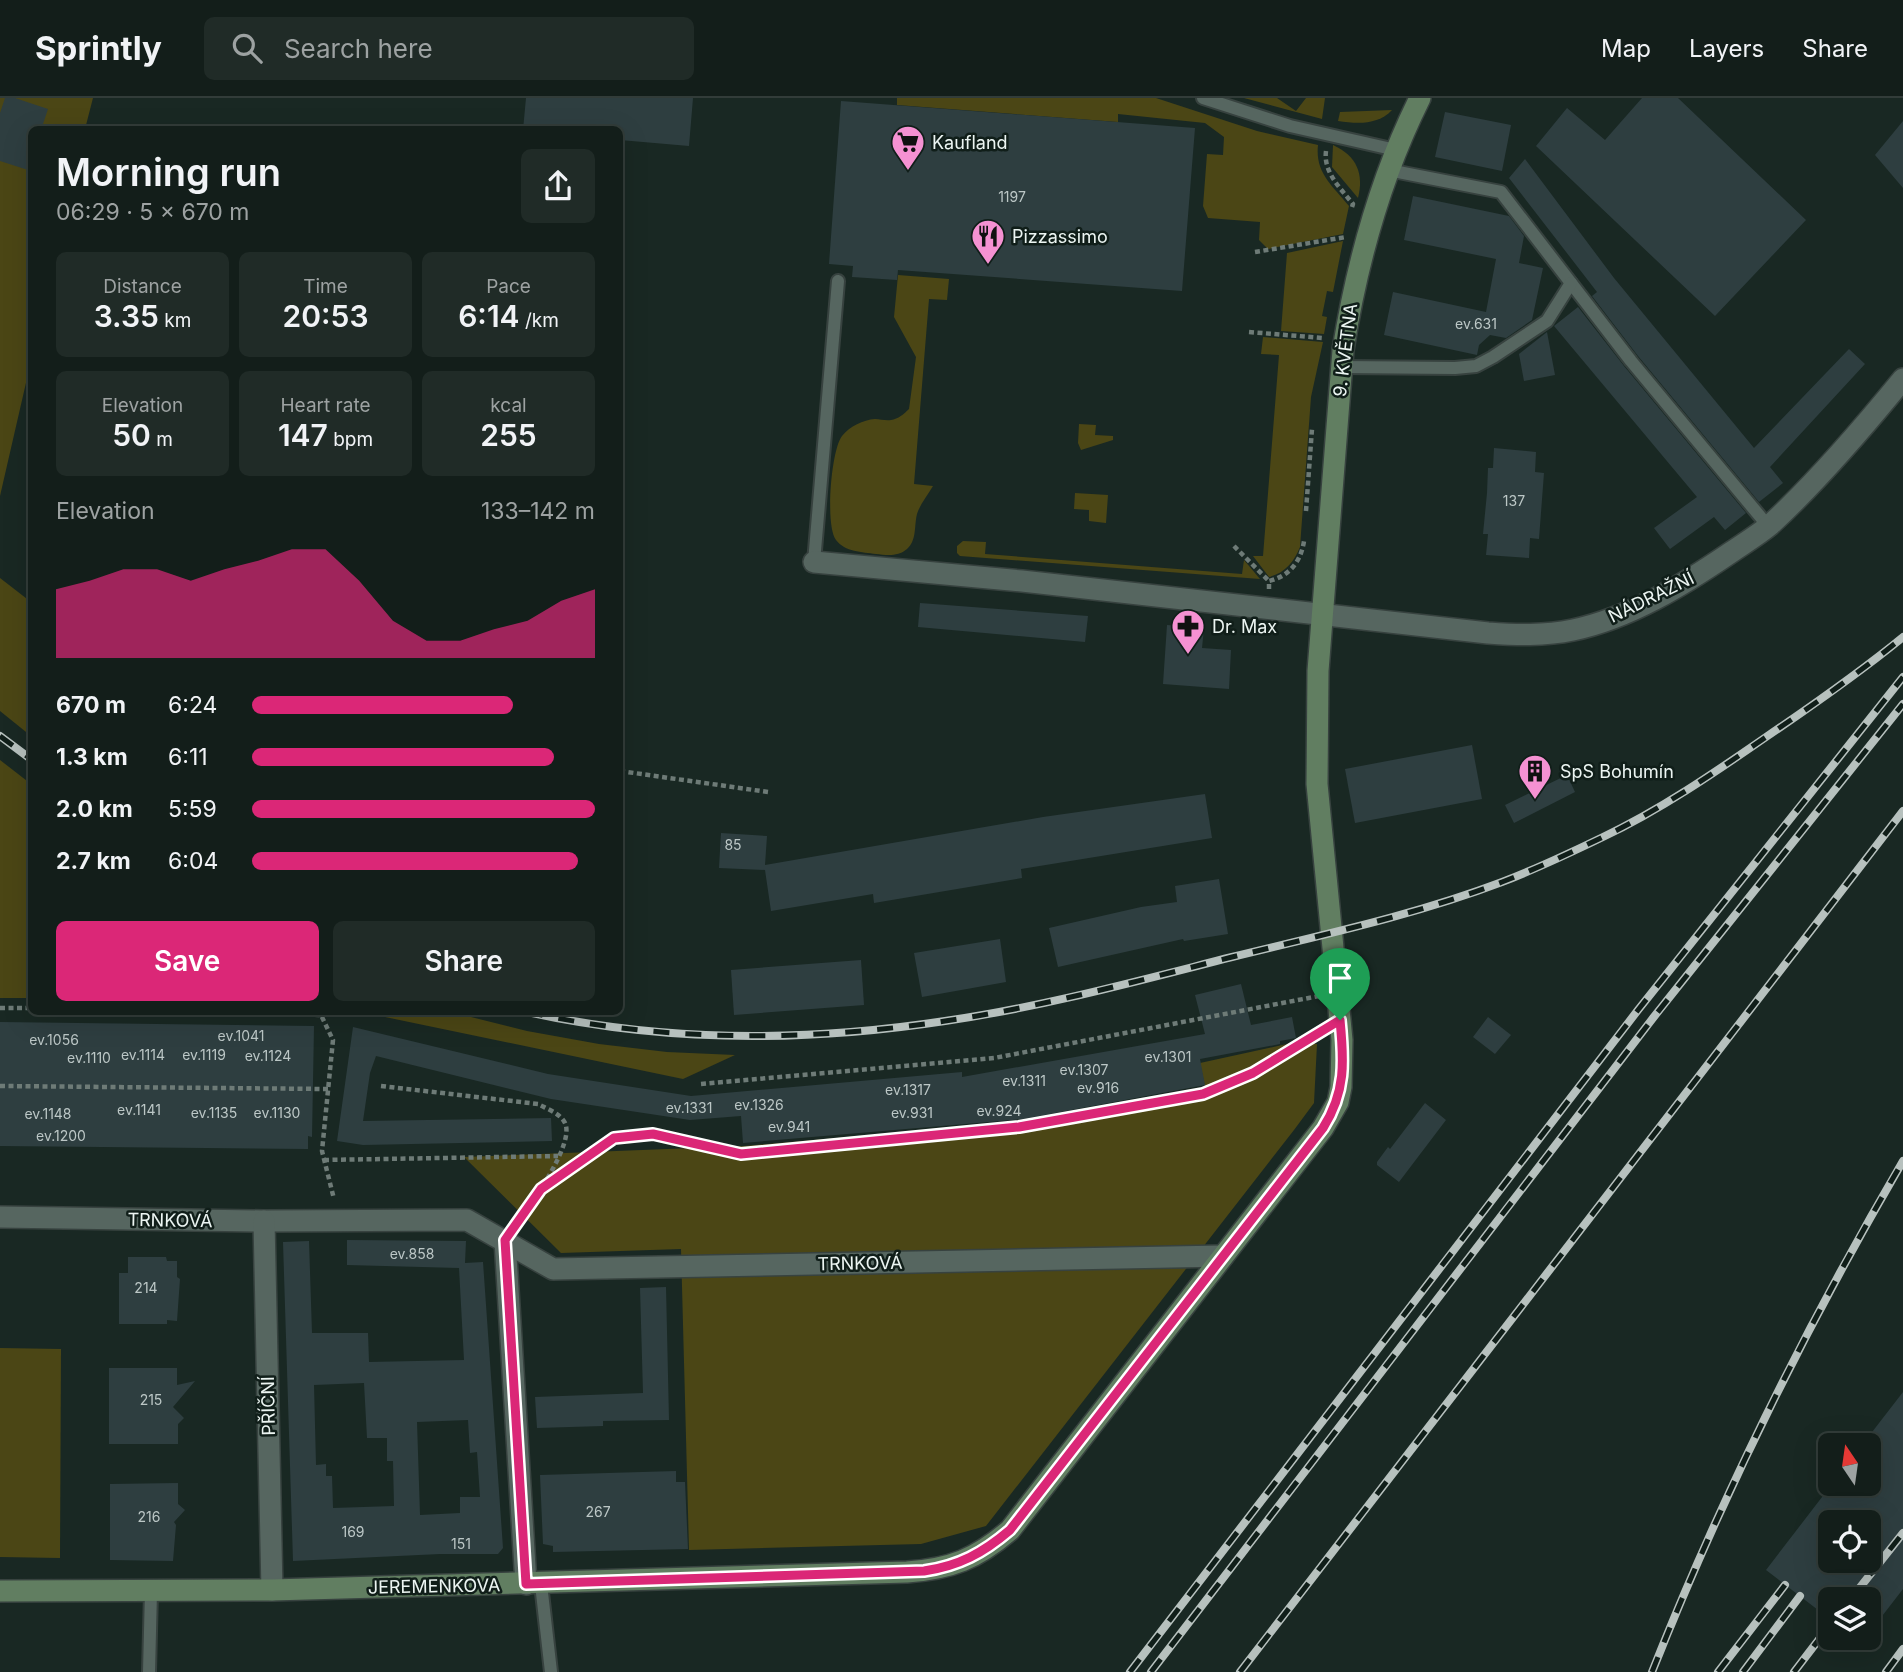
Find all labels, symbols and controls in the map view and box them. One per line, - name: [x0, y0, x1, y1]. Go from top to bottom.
- search box: [204, 17, 694, 80]
- text: Sprintly: [35, 28, 162, 68]
- icon: search: [228, 29, 266, 67]
- text: Search here: [284, 33, 433, 64]
- text: Map: [1601, 34, 1651, 63]
- text: Layers: [1689, 34, 1764, 63]
- text: Share: [1802, 34, 1868, 63]
- supermarket icon: Kaufland: [889, 123, 927, 172]
- place label: Kaufland: [932, 132, 1008, 153]
- text: Morning run: [56, 149, 281, 195]
- button: share: [521, 149, 595, 223]
- house number: 1197: [998, 188, 1026, 205]
- text: 06:29 · 5 × 670 m: [56, 198, 249, 226]
- restaurant icon: Pizzassimo: [969, 217, 1007, 266]
- place label: Pizzassimo: [1012, 226, 1108, 247]
- text: Distance: [103, 275, 182, 298]
- text: Time: [303, 275, 348, 298]
- text: Pace: [486, 275, 531, 298]
- text: 3.35: [94, 298, 159, 334]
- text: 20:53: [282, 298, 369, 334]
- text: 6:14: [458, 298, 520, 334]
- street label: 9. KVĚTNA: [1328, 302, 1361, 398]
- text: km: [159, 309, 191, 332]
- text: /km: [520, 309, 559, 332]
- house number: ev.631: [1455, 315, 1497, 332]
- text: Elevation: [102, 394, 183, 417]
- text: Heart rate: [281, 394, 371, 417]
- text: kcal: [490, 394, 527, 417]
- text: 50: [112, 417, 151, 453]
- text: 147: [278, 417, 328, 453]
- text: 255: [480, 417, 537, 453]
- text: m: [151, 428, 173, 451]
- text: bpm: [328, 428, 373, 451]
- house number: 137: [1503, 492, 1525, 509]
- text: Elevation: [56, 497, 155, 525]
- text: 133–142 m: [481, 497, 595, 525]
- street label: NÁDRAŽNÍ: [1604, 566, 1697, 627]
- pharmacy icon: Dr. Max: [1169, 607, 1207, 656]
- place label: Dr. Max: [1212, 616, 1277, 637]
- text: 670 m: [56, 691, 126, 719]
- text: 6:24: [168, 691, 217, 719]
- text: 1.3 km: [56, 743, 128, 771]
- text: 6:11: [168, 743, 208, 771]
- building icon: SpS Bohumín: [1516, 752, 1554, 801]
- place label: SpS Bohumín: [1560, 761, 1674, 782]
- text: 2.0 km: [56, 795, 133, 823]
- text: 5:59: [168, 795, 217, 823]
- house number: 85: [724, 836, 742, 853]
- text: 2.7 km: [56, 847, 131, 875]
- text: 6:04: [168, 847, 218, 875]
- button: Save: [56, 921, 319, 1001]
- button: Share: [333, 921, 595, 1001]
- pin: [1310, 948, 1370, 1020]
- icon: arrive: [1321, 959, 1359, 997]
- house number: ev.1041: [218, 1027, 264, 1044]
- house number: ev.1056: [29, 1031, 79, 1048]
- house number: ev.1114: [121, 1046, 165, 1063]
- house number: ev.1119: [182, 1046, 226, 1063]
- house number: ev.1124: [245, 1047, 291, 1064]
- house number: ev.1301: [1145, 1048, 1191, 1065]
- house number: ev.1110: [67, 1049, 111, 1066]
- house number: ev.1307: [1060, 1061, 1108, 1078]
- house number: ev.1311: [1002, 1072, 1046, 1089]
- house number: ev.916: [1077, 1079, 1119, 1096]
- house number: ev.1317: [885, 1081, 931, 1098]
- house number: ev.1326: [734, 1096, 784, 1113]
- house number: ev.1331: [666, 1099, 712, 1116]
- house number: ev.1141: [117, 1101, 161, 1118]
- house number: ev.924: [976, 1102, 1022, 1119]
- house number: ev.1135: [191, 1104, 237, 1121]
- house number: ev.1130: [254, 1104, 300, 1121]
- house number: ev.931: [891, 1104, 933, 1121]
- house number: ev.1148: [24, 1105, 72, 1122]
- house number: ev.941: [768, 1118, 810, 1135]
- house number: ev.1200: [36, 1127, 86, 1144]
- street label: TRNKOVÁ: [127, 1208, 213, 1231]
- house number: ev.858: [390, 1245, 434, 1262]
- street label: TRNKOVÁ: [817, 1251, 903, 1274]
- house number: 214: [134, 1279, 158, 1296]
- street label: PŘÍČNÍ: [256, 1376, 279, 1436]
- house number: 215: [140, 1391, 162, 1408]
- north arrow: [1818, 1433, 1881, 1496]
- map controls: [1818, 1433, 1881, 1650]
- house number: 267: [585, 1503, 611, 1520]
- house number: 216: [138, 1508, 160, 1525]
- button: locate: [1818, 1510, 1881, 1573]
- house number: 169: [341, 1523, 365, 1540]
- house number: 151: [451, 1535, 471, 1552]
- street label: JEREMENKOVA: [368, 1574, 500, 1598]
- button: layers: [1818, 1587, 1881, 1650]

